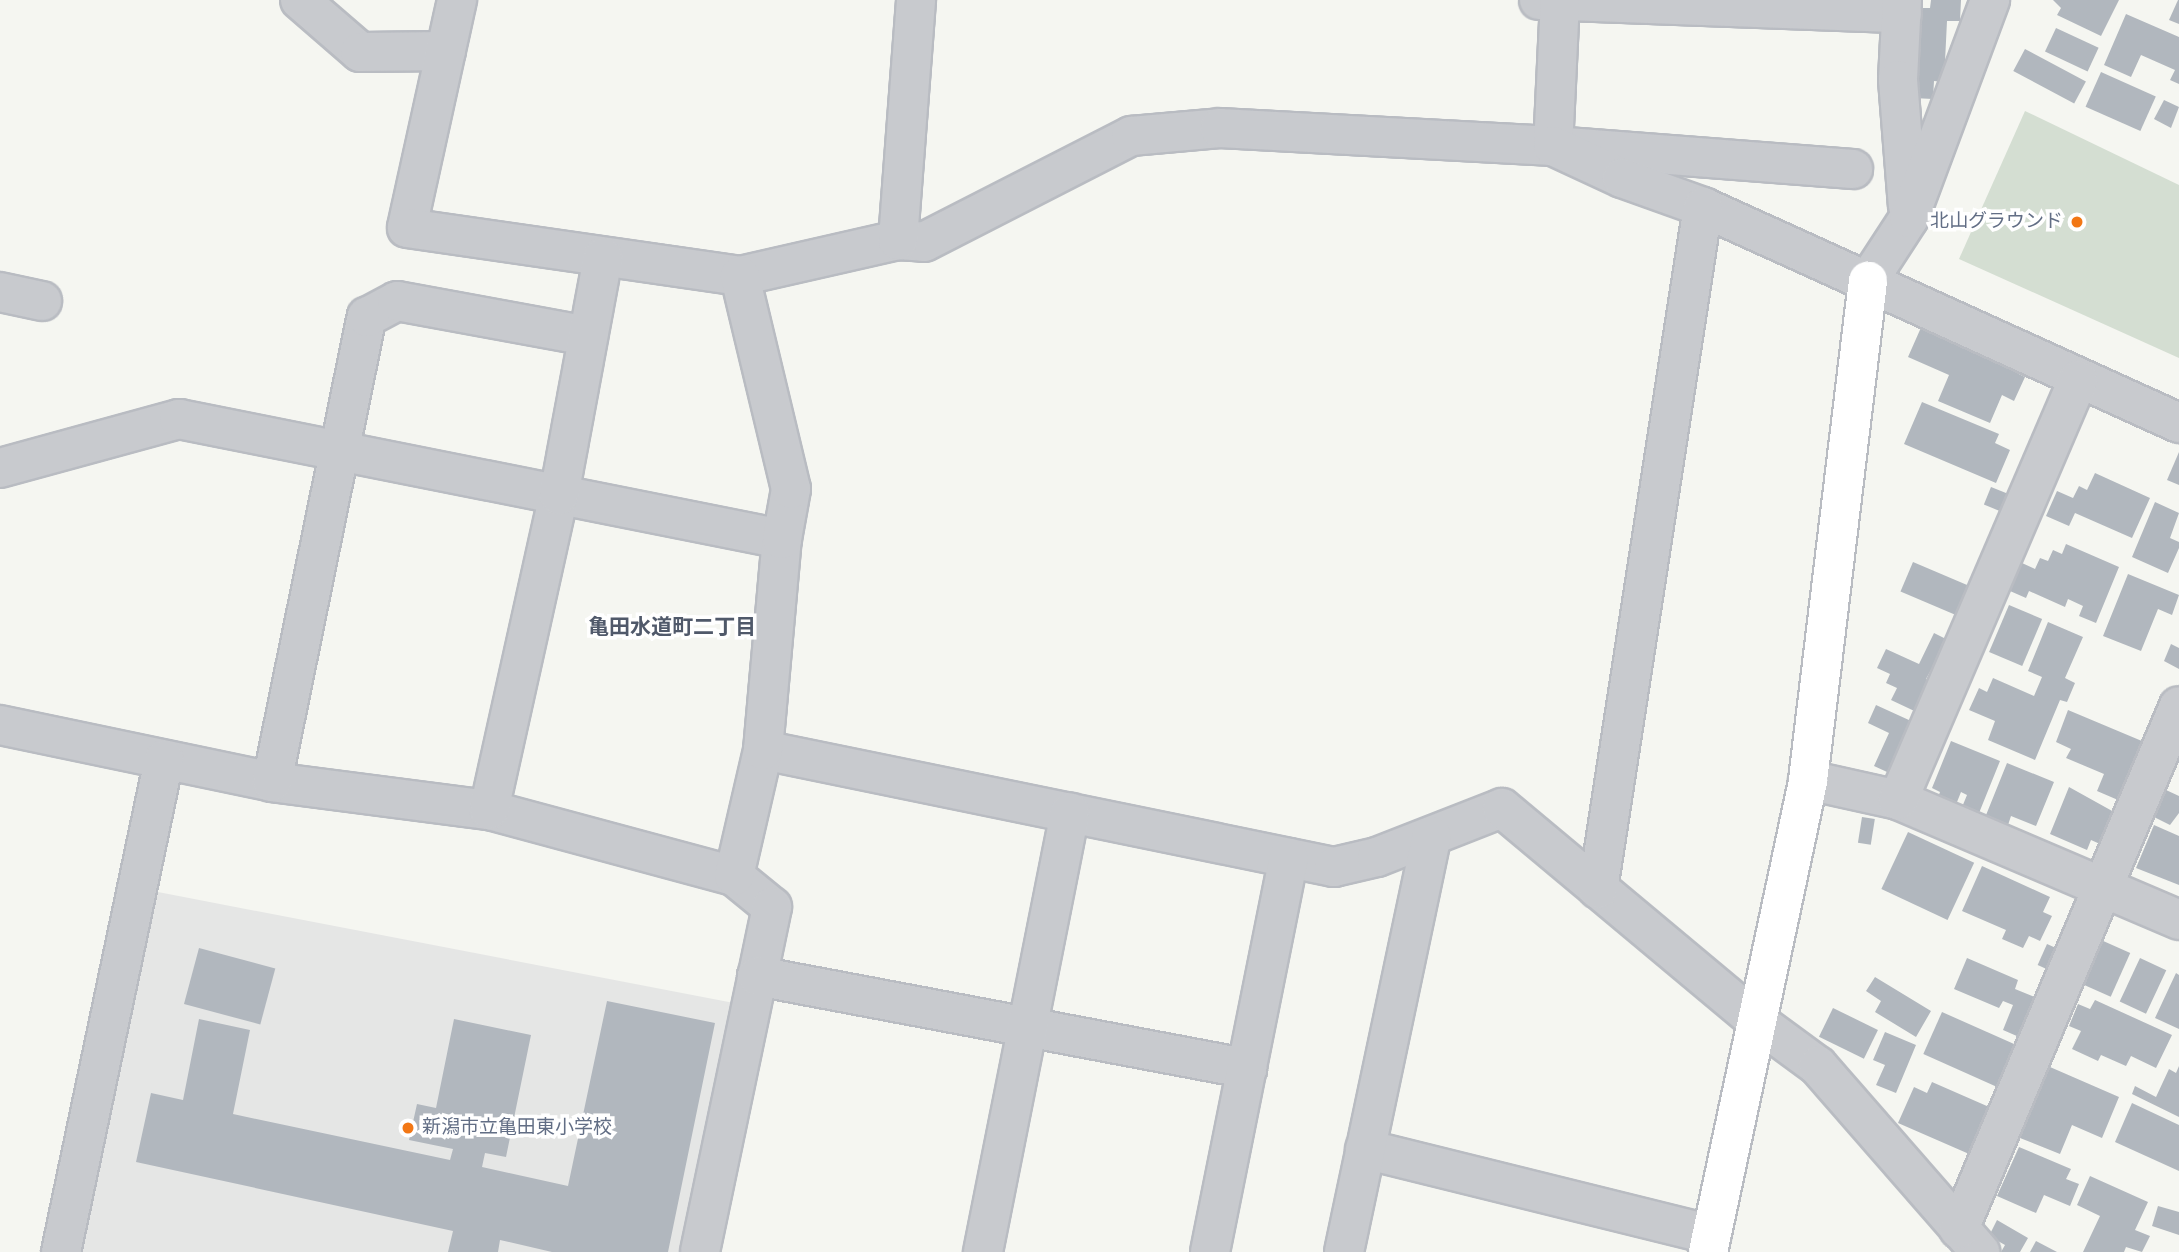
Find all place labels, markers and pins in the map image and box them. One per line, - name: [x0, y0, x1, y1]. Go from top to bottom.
- place label: 北山グラウンド: [1930, 211, 2063, 233]
- marker: 北山グラウンド: [2069, 214, 2085, 230]
- place label: 新潟市立亀田東小学校: [422, 1117, 612, 1139]
- marker: 新潟市立亀田東小学校: [400, 1120, 416, 1136]

